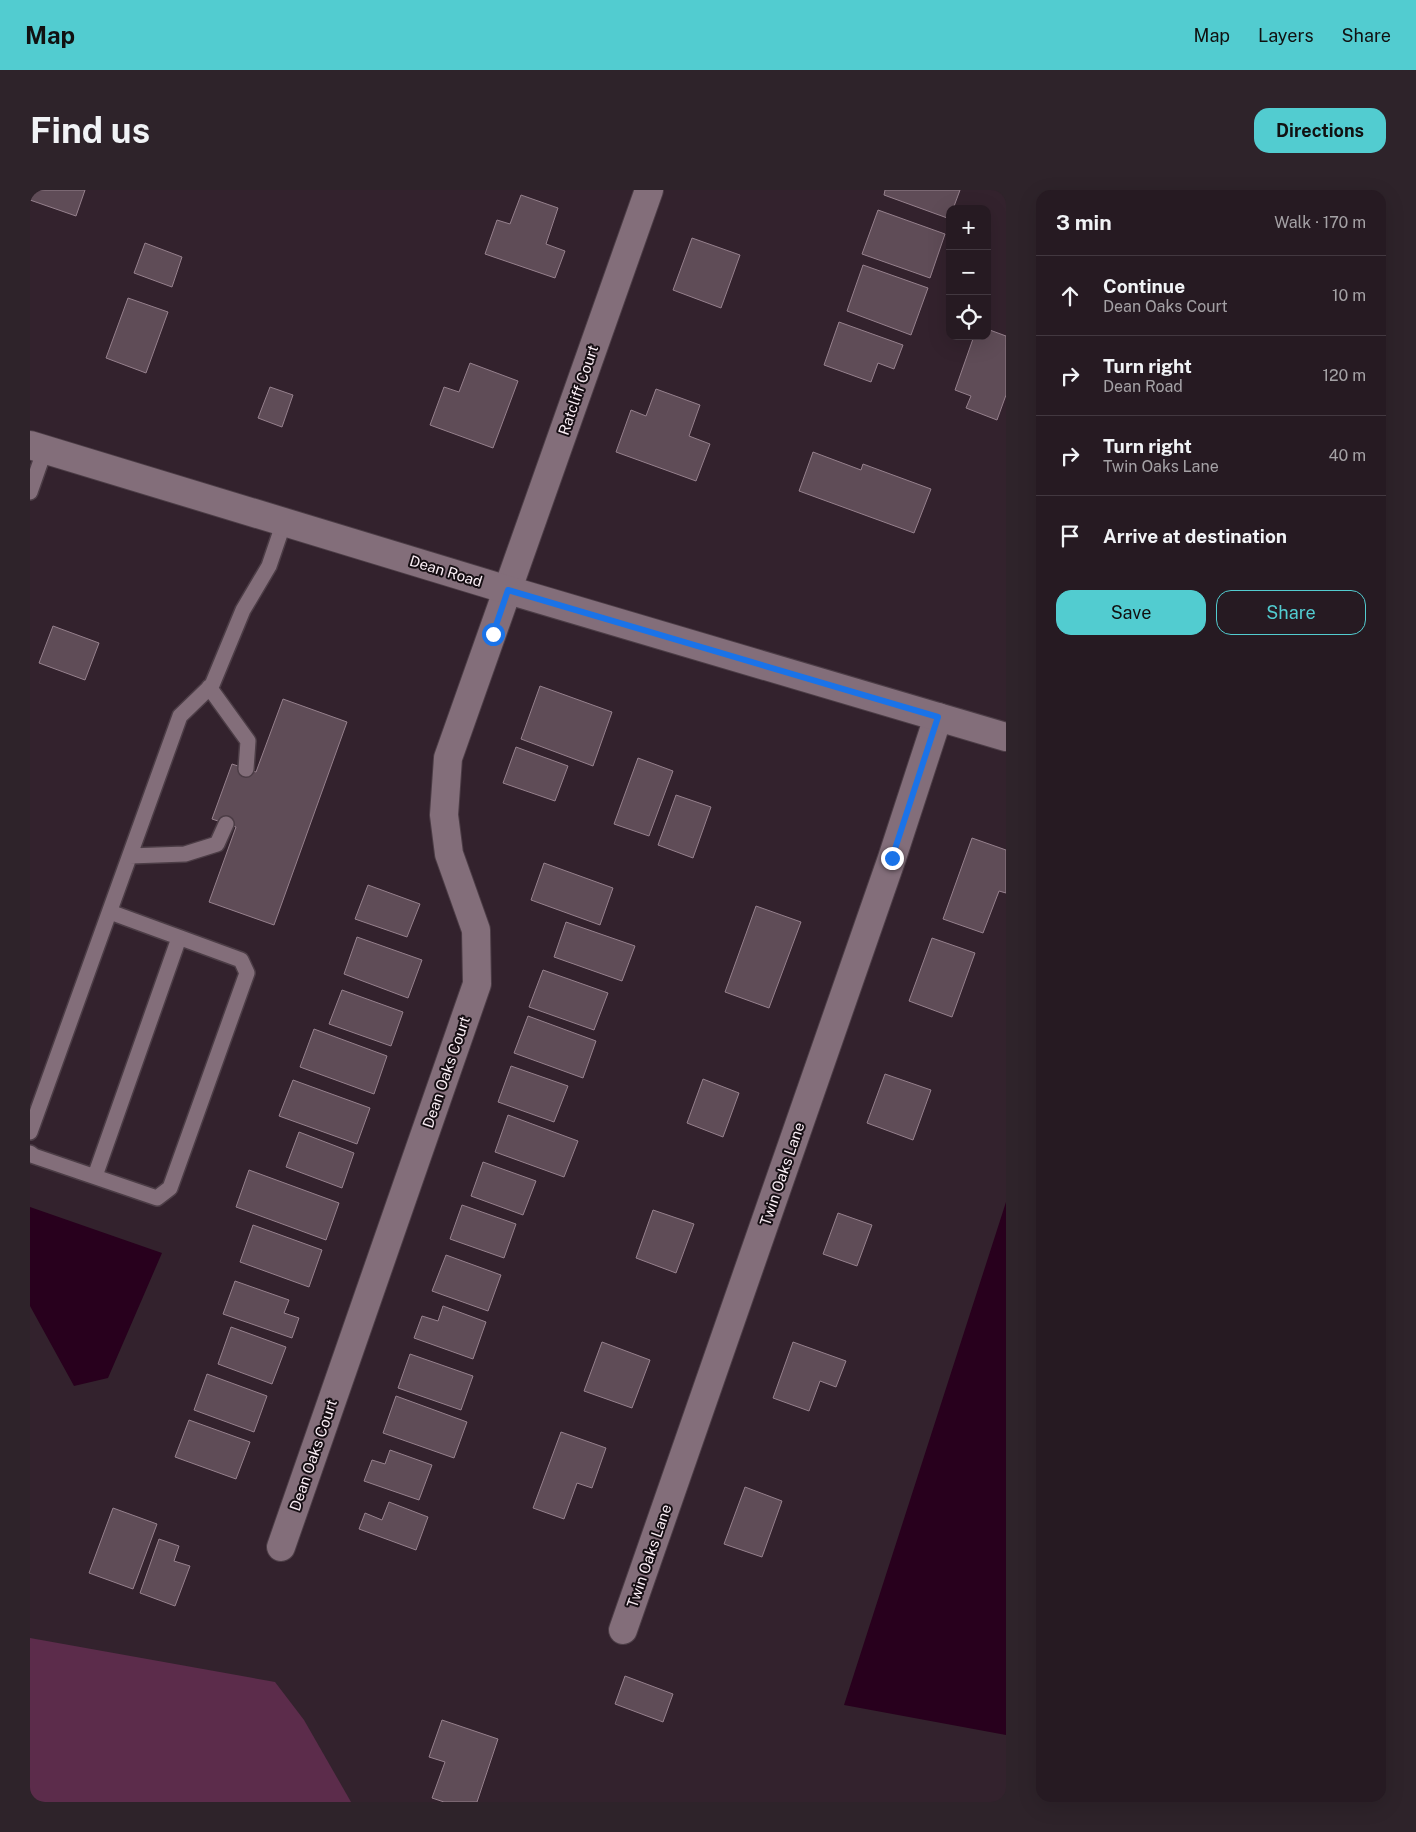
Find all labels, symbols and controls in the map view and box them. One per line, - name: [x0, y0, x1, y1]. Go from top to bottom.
- text: Map: [25, 21, 75, 49]
- text: Map: [1194, 25, 1230, 46]
- text: Layers: [1258, 25, 1314, 46]
- text: Share: [1342, 25, 1391, 46]
- button: Directions: [1254, 108, 1386, 153]
- text: Find us: [30, 110, 150, 151]
- map controls: [946, 205, 991, 340]
- button: +: [946, 205, 991, 250]
- text: 3 min: [1056, 210, 1112, 235]
- text: Walk · 170 m: [1274, 213, 1366, 232]
- button: −: [946, 250, 991, 295]
- text: Continue: [1103, 275, 1185, 297]
- icon: ahead: [1056, 282, 1084, 310]
- text: 10 m: [1332, 286, 1366, 305]
- button: locate: [946, 295, 991, 340]
- text: Dean Oaks Court: [1103, 297, 1228, 316]
- street label: Ratcliff Court: [555, 343, 601, 437]
- text: Turn right: [1103, 355, 1192, 377]
- icon: right: [1056, 362, 1084, 390]
- text: 120 m: [1322, 366, 1366, 385]
- text: Dean Road: [1103, 377, 1183, 396]
- text: Turn right: [1103, 435, 1192, 457]
- icon: right: [1056, 442, 1084, 470]
- text: 40 m: [1328, 446, 1366, 465]
- text: Twin Oaks Lane: [1103, 457, 1219, 476]
- icon: arrive: [1056, 522, 1084, 550]
- text: Arrive at destination: [1103, 525, 1287, 547]
- street label: Dean Road: [408, 552, 484, 590]
- button: Save: [1056, 590, 1206, 635]
- button: Share: [1216, 590, 1366, 635]
- route start: [482, 623, 505, 646]
- route end: [881, 847, 904, 870]
- street label: Dean Oaks Court: [419, 1014, 473, 1130]
- street label: Twin Oaks Lane: [756, 1120, 808, 1228]
- street label: Dean Oaks Court: [286, 1397, 340, 1513]
- street label: Twin Oaks Lane: [623, 1502, 675, 1610]

